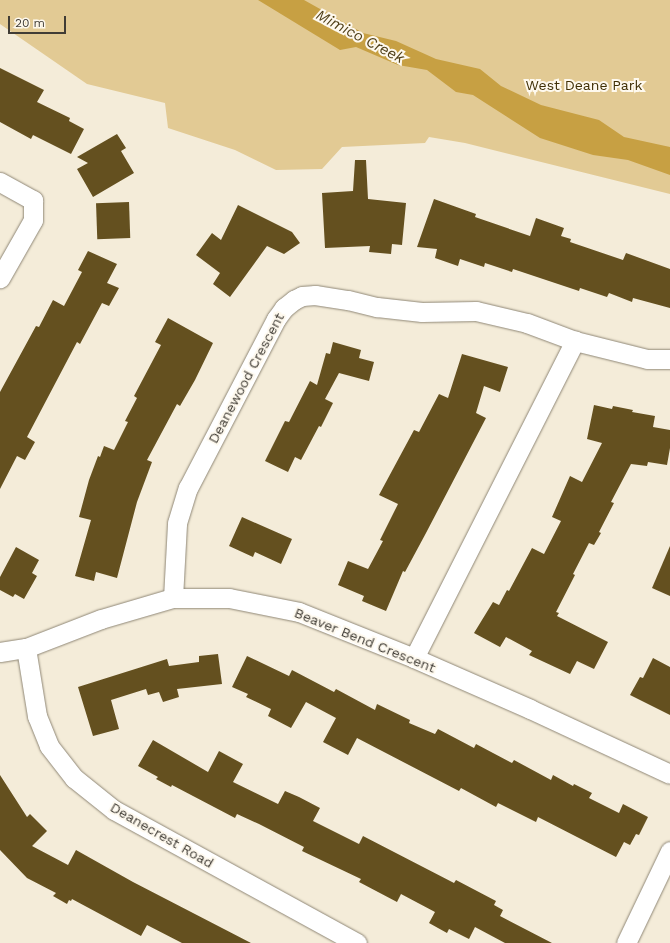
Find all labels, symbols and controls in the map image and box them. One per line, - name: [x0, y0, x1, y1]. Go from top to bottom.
- water label: Mimico Creek: [313, 6, 407, 68]
- scale bar: [10, 8, 68, 34]
- text: 20 m: [15, 16, 45, 30]
- park label: West Deane Park: [526, 77, 642, 93]
- street label: Deanewood Crescent: [204, 310, 288, 446]
- street label: Beaver Bend Crescent: [292, 604, 438, 676]
- street label: Deanecrest Road: [107, 799, 217, 871]

